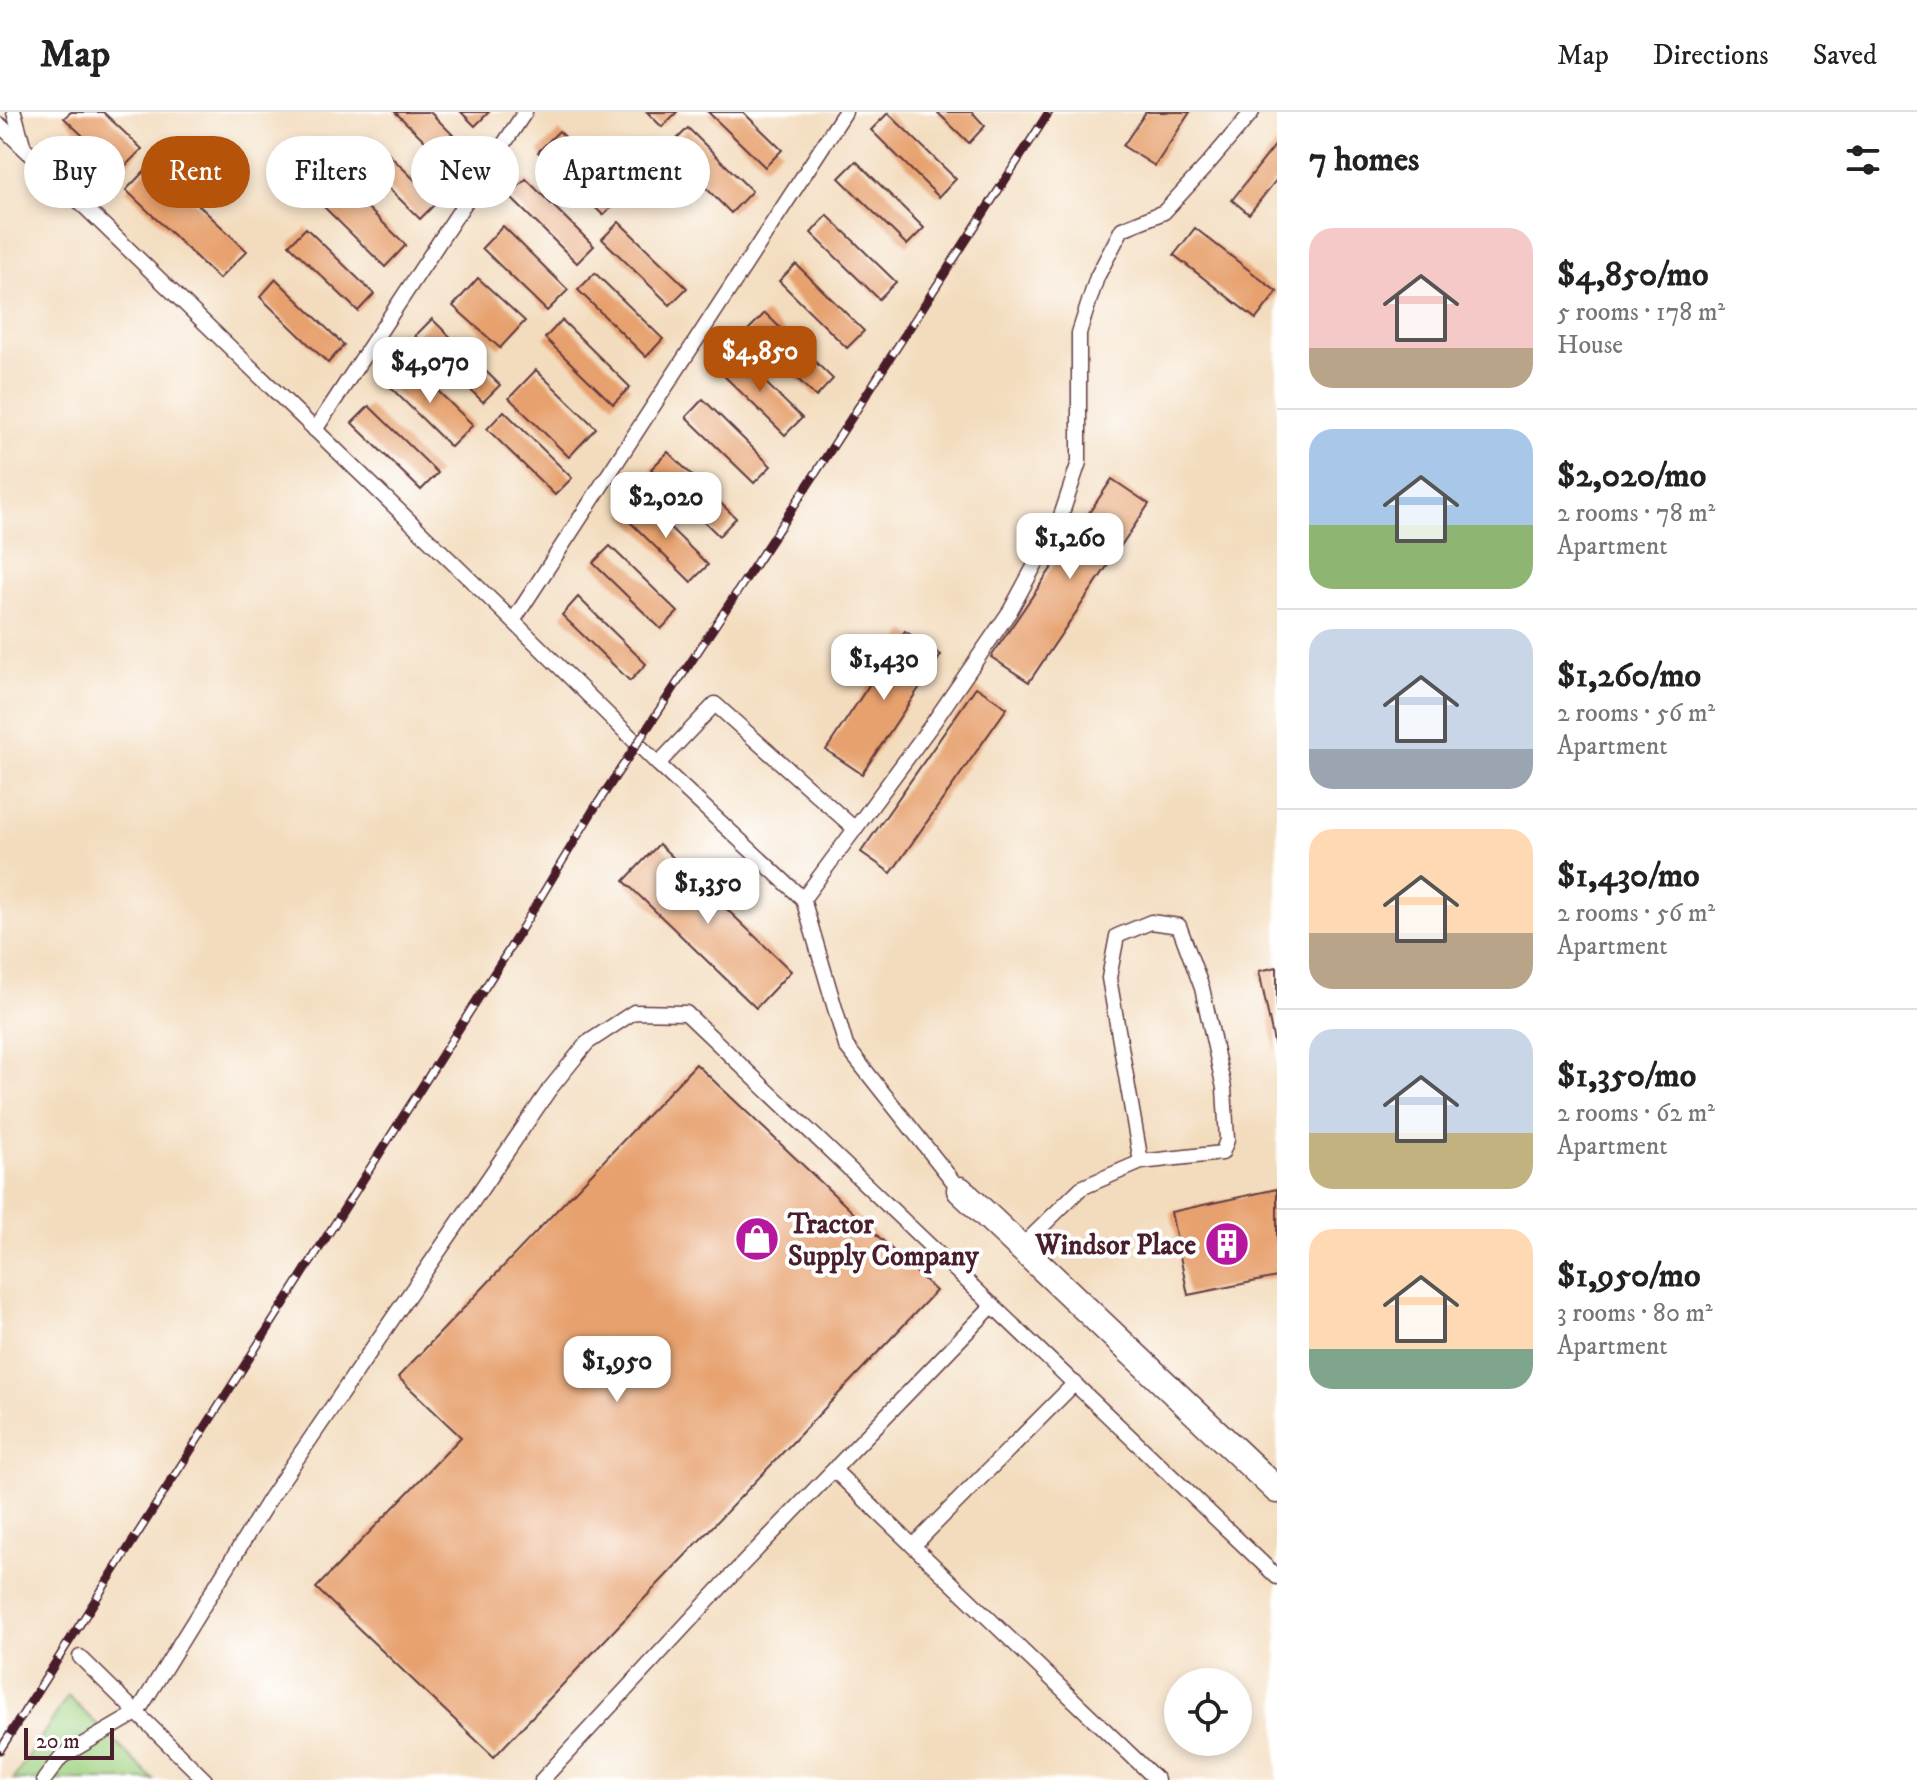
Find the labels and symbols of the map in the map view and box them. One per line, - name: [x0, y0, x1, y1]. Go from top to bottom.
- pin: $4,850: [695, 326, 825, 394]
- pin: $4,070: [365, 337, 495, 405]
- pin: $2,020: [601, 472, 731, 540]
- pin: $1,260: [1005, 513, 1135, 581]
- pin: $1,430: [819, 634, 949, 702]
- pin: $1,350: [643, 858, 773, 926]
- place label: Tractor Supply Company: [787, 1207, 979, 1274]
- shop icon: Tractor Supply Company: [733, 1215, 781, 1263]
- building icon: Windsor Place: [1203, 1220, 1251, 1268]
- place label: Windsor Place: [1034, 1228, 1196, 1263]
- pin: $1,950: [552, 1336, 682, 1404]
- scale bar: [24, 1724, 114, 1760]

